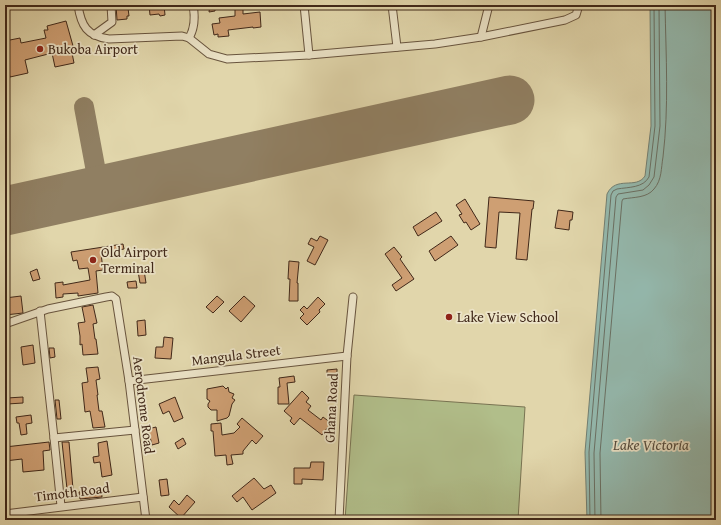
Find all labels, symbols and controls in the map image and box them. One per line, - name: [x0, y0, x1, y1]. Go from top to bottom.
- place label: Bukoba Airport: [48, 39, 138, 59]
- marker: Bukoba Airport: [35, 44, 45, 54]
- place label: Old Airport Terminal: [101, 242, 168, 278]
- marker: Old Airport Terminal: [88, 255, 98, 265]
- place label: Lake View School: [457, 307, 559, 327]
- marker: Lake View School: [444, 312, 454, 322]
- street label: Mangula Street: [190, 340, 282, 370]
- street label: Aerodrome Road: [128, 355, 160, 456]
- street label: Ghana Road: [319, 372, 343, 443]
- water label: Lake Victoria: [612, 434, 689, 455]
- street label: Timoth Road: [33, 477, 111, 507]

